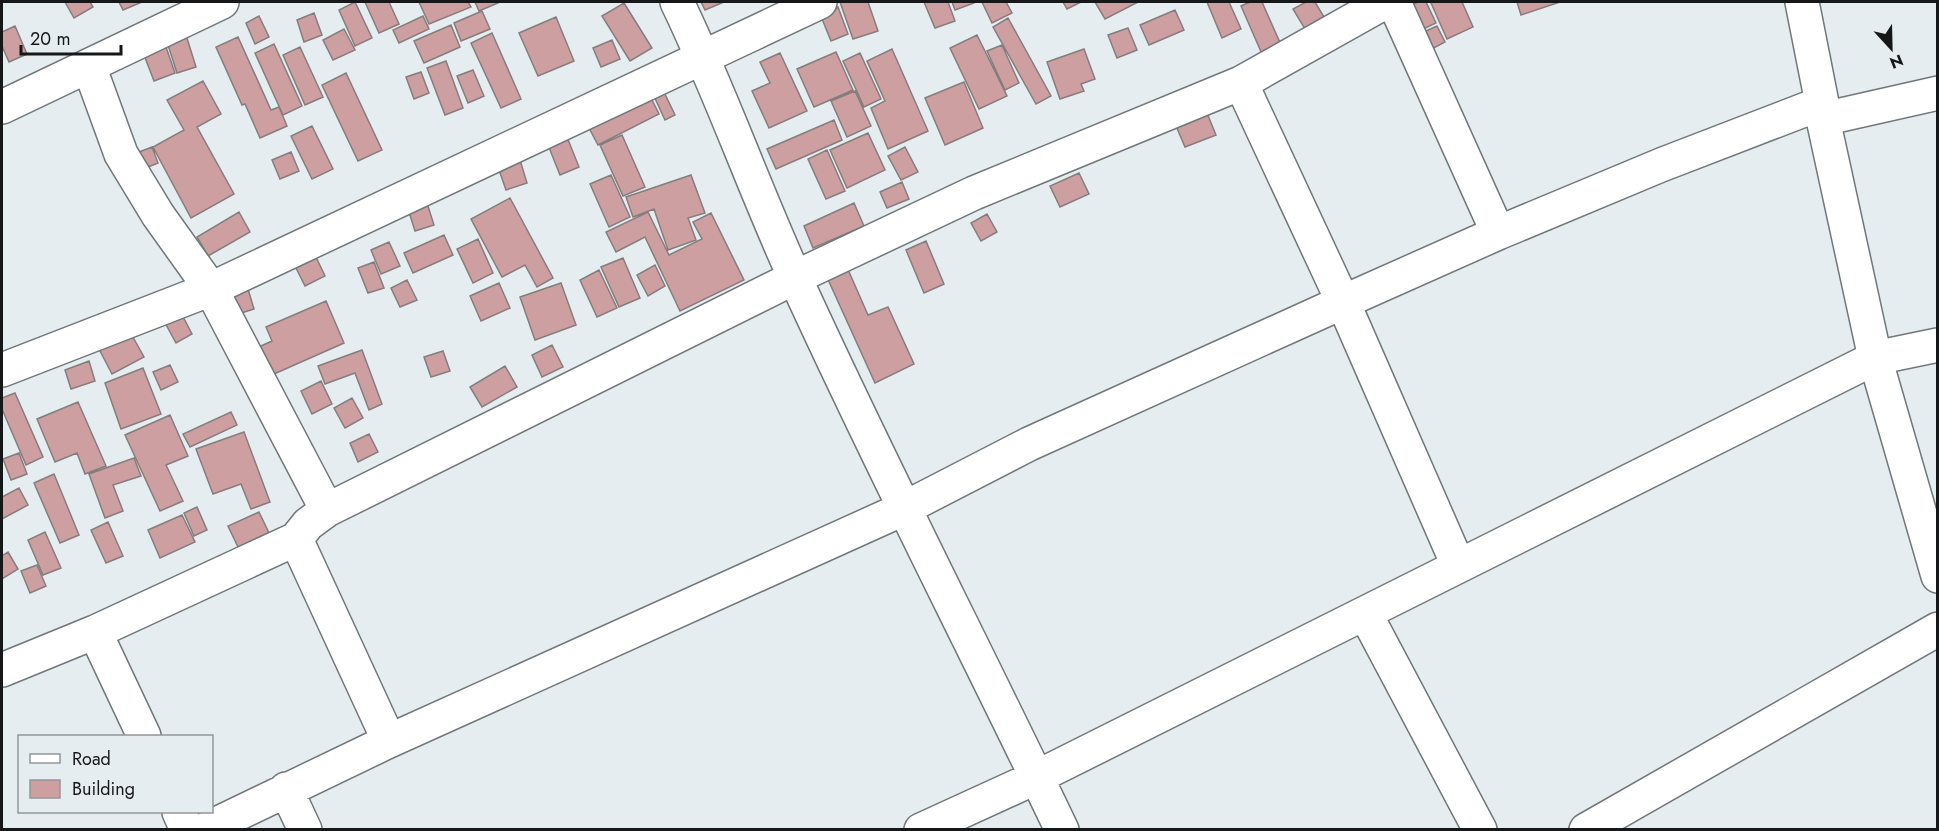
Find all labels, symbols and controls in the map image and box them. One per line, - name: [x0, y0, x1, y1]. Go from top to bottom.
- scale bar: [21, 18, 122, 56]
- north arrow: [1861, 18, 1921, 78]
- text: 20 m: [30, 26, 70, 52]
- text: N: [1886, 48, 1907, 74]
- legend: [18, 735, 213, 813]
- text: Road: [72, 746, 111, 772]
- text: Building: [72, 776, 135, 802]

